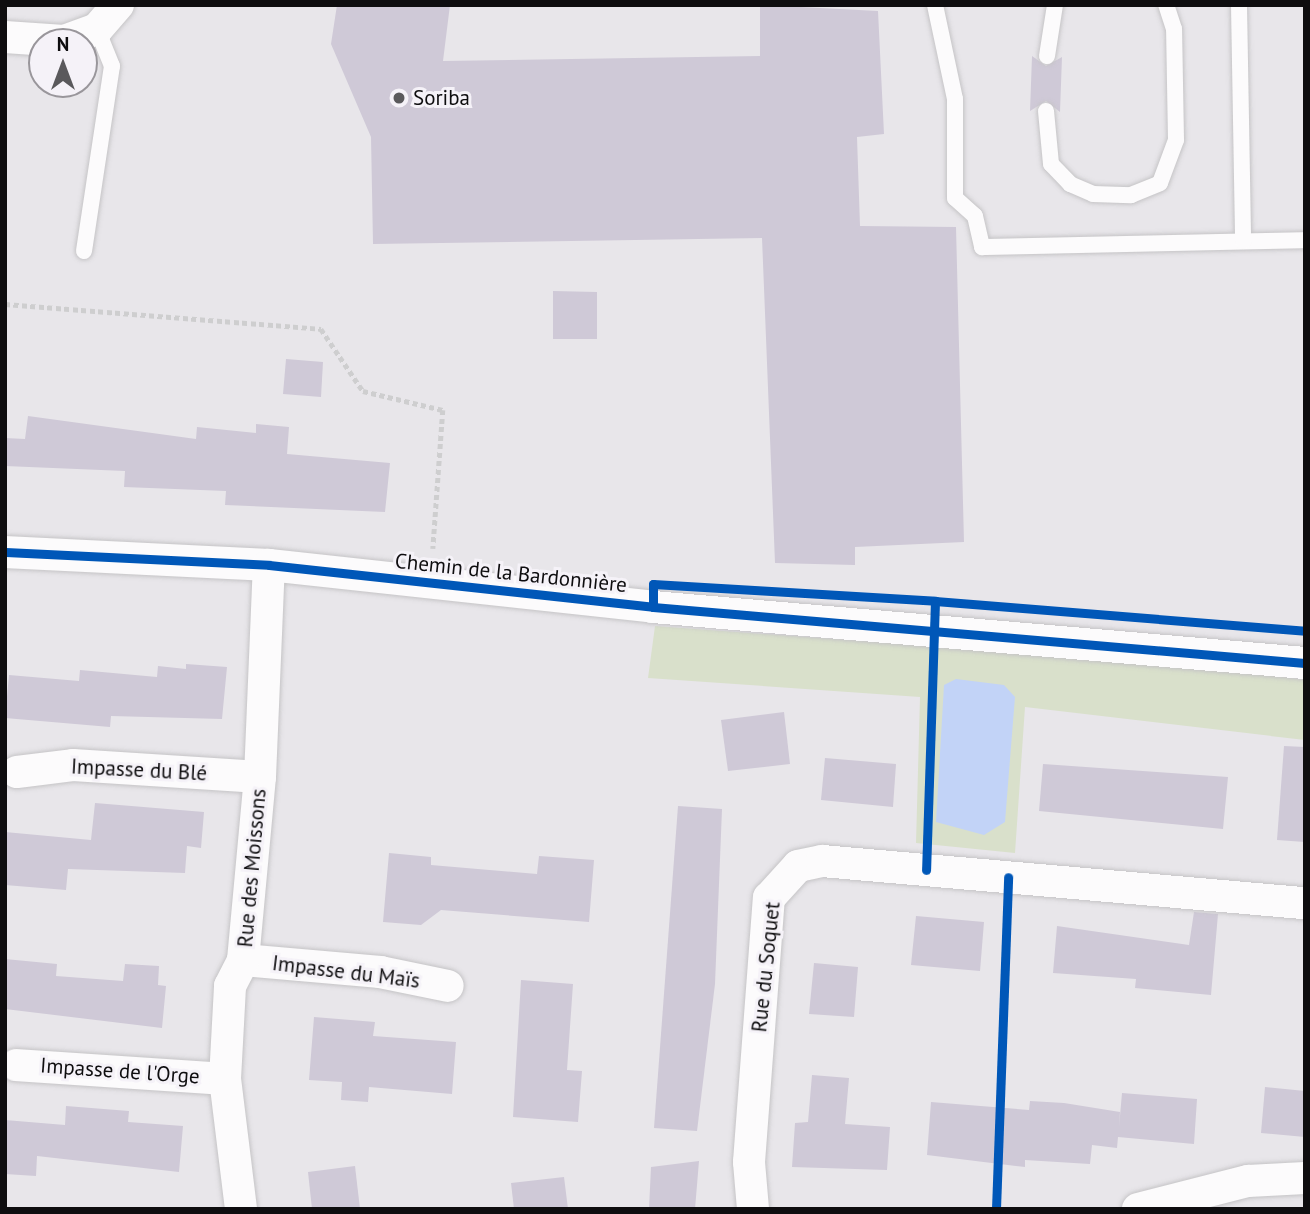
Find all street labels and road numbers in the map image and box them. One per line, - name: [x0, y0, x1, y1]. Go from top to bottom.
- street label: Chemin de la Bardonnière: [394, 548, 628, 598]
- street label: Impasse du Blé: [70, 754, 208, 786]
- street label: Rue des Moissons: [233, 788, 271, 948]
- street label: Rue du Soquet: [747, 901, 785, 1033]
- street label: Impasse du Maïs: [271, 950, 421, 994]
- street label: Impasse de l'Orge: [39, 1053, 201, 1089]

